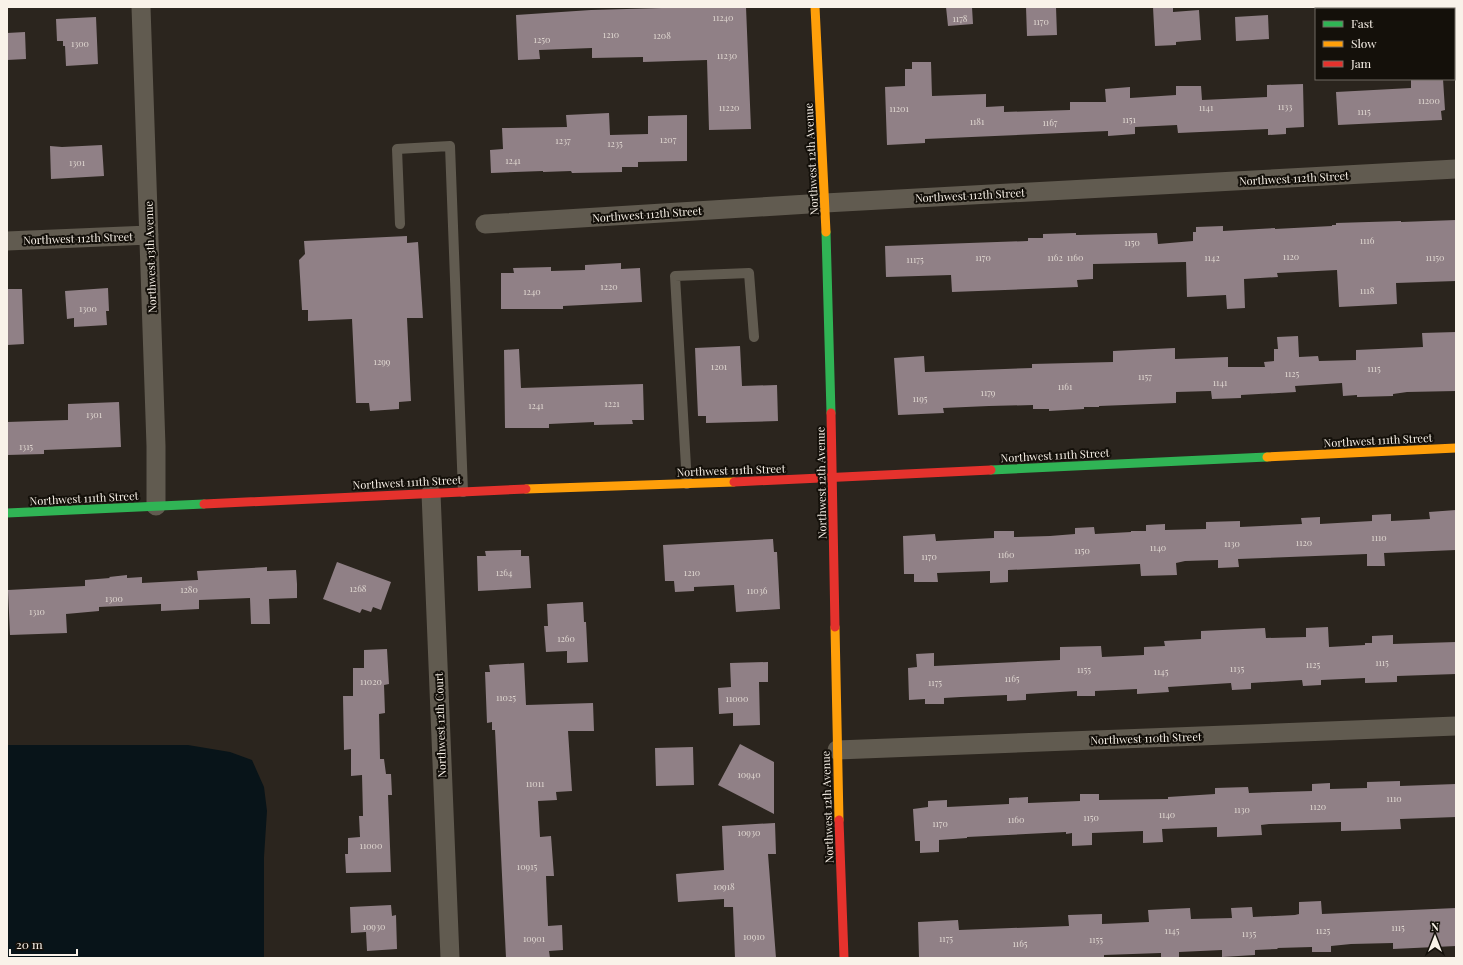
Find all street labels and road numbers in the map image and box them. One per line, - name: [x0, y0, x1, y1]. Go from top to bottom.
- street label: Northwest 12th Avenue: [801, 102, 821, 216]
- street label: Northwest 112th Street: [1239, 168, 1349, 188]
- street label: Northwest 112th Street: [915, 185, 1025, 205]
- street label: Northwest 13th Avenue: [141, 200, 159, 313]
- street label: Northwest 112th Street: [592, 203, 703, 225]
- street label: Northwest 112th Street: [23, 229, 133, 247]
- street label: Northwest 12th Avenue: [813, 426, 829, 539]
- street label: Northwest 111th Street: [1323, 430, 1433, 450]
- street label: Northwest 111th Street: [1000, 445, 1110, 465]
- street label: Northwest 111th Street: [676, 461, 786, 479]
- street label: Northwest 111th Street: [352, 472, 462, 492]
- street label: Northwest 111th Street: [29, 488, 139, 508]
- street label: Northwest 12th Court: [431, 672, 449, 778]
- street label: Northwest 110th Street: [1090, 729, 1202, 747]
- street label: Northwest 12th Avenue: [818, 750, 836, 863]

